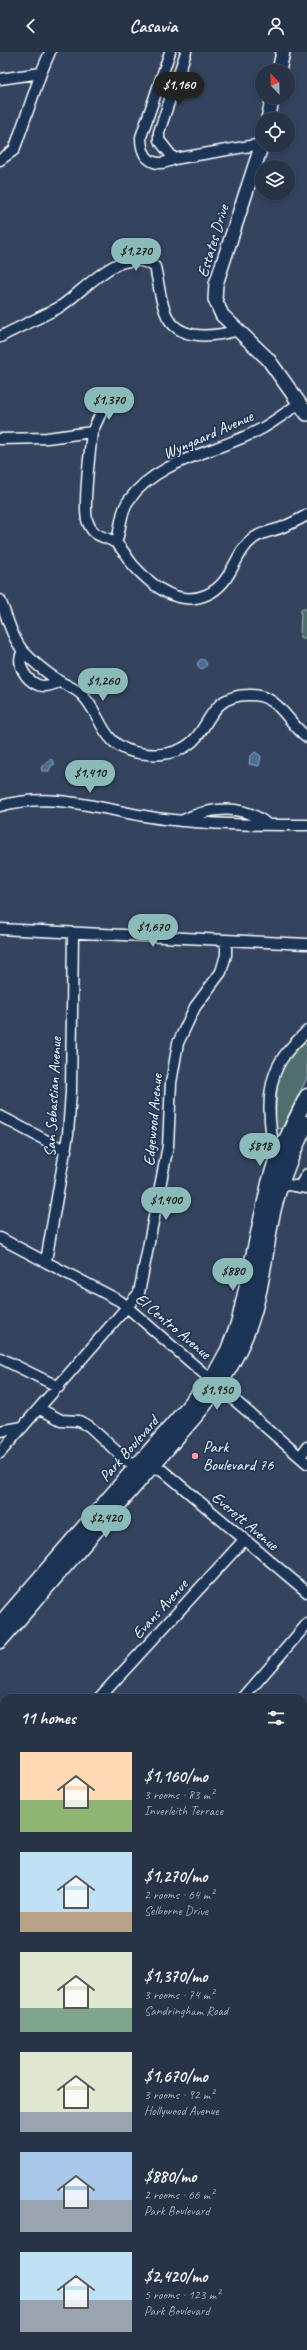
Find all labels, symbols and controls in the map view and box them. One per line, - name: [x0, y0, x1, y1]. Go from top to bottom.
- icon: back: [20, 15, 42, 37]
- text: Casavia: [130, 15, 177, 37]
- icon: person: [265, 15, 287, 37]
- north arrow: [255, 64, 295, 104]
- map controls: [255, 64, 295, 200]
- pin: $1,160: [146, 72, 212, 106]
- text: $1,160: [163, 77, 195, 93]
- button: locate: [255, 112, 295, 152]
- button: layers: [255, 160, 295, 200]
- street label: Estates Drive: [193, 201, 234, 280]
- pin: $1,270: [103, 238, 169, 272]
- text: $1,270: [120, 243, 152, 259]
- pin: $1,370: [76, 387, 142, 421]
- text: $1,370: [93, 392, 125, 408]
- street label: Wyngaard Avenue: [160, 406, 258, 464]
- pin: $1,260: [70, 668, 136, 702]
- text: $1,260: [87, 673, 119, 689]
- pin: $1,410: [57, 760, 123, 794]
- text: $1,410: [74, 765, 106, 781]
- pin: $1,670: [120, 914, 186, 948]
- text: $1,670: [137, 919, 169, 935]
- street label: San Sebastian Avenue: [40, 1035, 66, 1158]
- street label: Edgewood Avenue: [139, 1071, 167, 1167]
- pin: $818: [236, 1133, 284, 1167]
- text: $818: [248, 1138, 272, 1154]
- pin: $1,400: [133, 1187, 199, 1221]
- text: $1,400: [150, 1192, 182, 1208]
- pin: $880: [209, 1258, 257, 1292]
- text: $880: [221, 1263, 245, 1279]
- street label: El Centro Avenue: [131, 1289, 216, 1365]
- pin: $1,950: [184, 1377, 250, 1411]
- text: $1,950: [201, 1382, 233, 1398]
- street label: Park Boulevard: [95, 1410, 165, 1486]
- place label: Park Boulevard 76: [203, 1437, 274, 1475]
- marker: Park Boulevard 76: [190, 1451, 200, 1461]
- street label: Everett Avenue: [208, 1487, 284, 1556]
- pin: $2,420: [73, 1505, 139, 1539]
- text: $2,420: [90, 1510, 122, 1526]
- street label: Evans Avenue: [128, 1574, 193, 1643]
- icon: filters: [265, 1707, 287, 1729]
- text: 11 homes: [20, 1708, 76, 1729]
- text: $1,160/mo: [144, 1766, 208, 1787]
- icon: home: [52, 1768, 100, 1816]
- text: 3 rooms · 83 m²: [144, 1787, 214, 1803]
- text: Inverleith Terrace: [144, 1803, 223, 1819]
- text: $1,270/mo: [144, 1866, 207, 1887]
- icon: home: [52, 1868, 100, 1916]
- text: 2 rooms · 64 m²: [144, 1887, 214, 1903]
- text: Selborne Drive: [144, 1903, 208, 1919]
- text: $1,370/mo: [144, 1966, 207, 1987]
- icon: home: [52, 1968, 100, 2016]
- text: 3 rooms · 74 m²: [144, 1987, 214, 2003]
- text: Sandringham Road: [144, 2003, 228, 2019]
- text: $1,670/mo: [144, 2066, 208, 2087]
- icon: home: [52, 2068, 100, 2116]
- text: 3 rooms · 92 m²: [144, 2087, 214, 2103]
- text: Hollywood Avenue: [144, 2103, 219, 2119]
- text: $880/mo: [144, 2166, 196, 2187]
- icon: home: [52, 2168, 100, 2216]
- text: 2 rooms · 66 m²: [144, 2187, 214, 2203]
- text: Park Boulevard: [144, 2203, 210, 2219]
- text: $2,420/mo: [144, 2266, 207, 2287]
- icon: home: [52, 2268, 100, 2316]
- text: 5 rooms · 123 m²: [144, 2287, 220, 2303]
- text: Park Boulevard: [144, 2303, 210, 2319]

